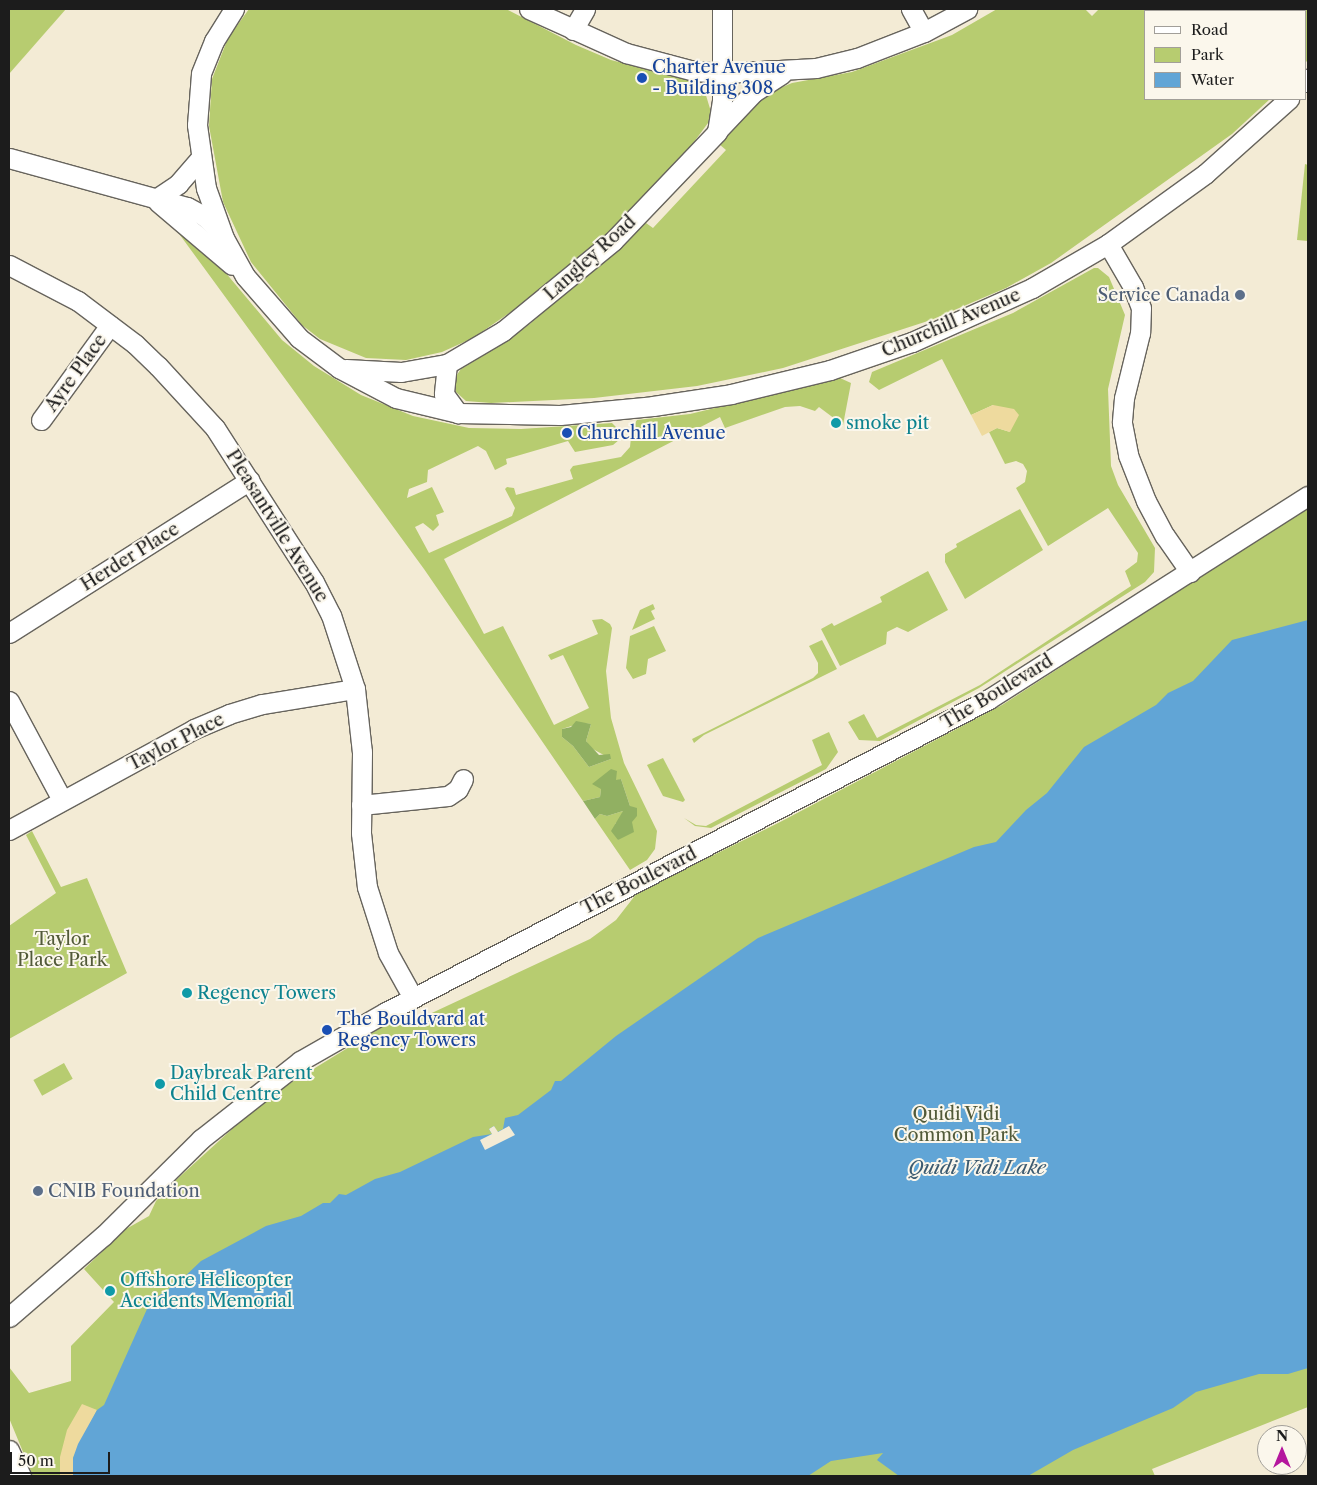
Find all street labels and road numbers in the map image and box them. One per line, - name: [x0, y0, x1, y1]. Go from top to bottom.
- street label: Langley Road: [540, 211, 640, 305]
- street label: Churchill Avenue: [878, 284, 1024, 362]
- street label: Ayre Place: [41, 330, 111, 416]
- street label: Pleasantville Avenue: [221, 445, 333, 607]
- street label: Herder Place: [77, 518, 183, 596]
- street label: The Boulevard: [937, 650, 1057, 734]
- street label: Taylor Place: [124, 708, 228, 776]
- street label: The Boulevard: [578, 843, 700, 919]

